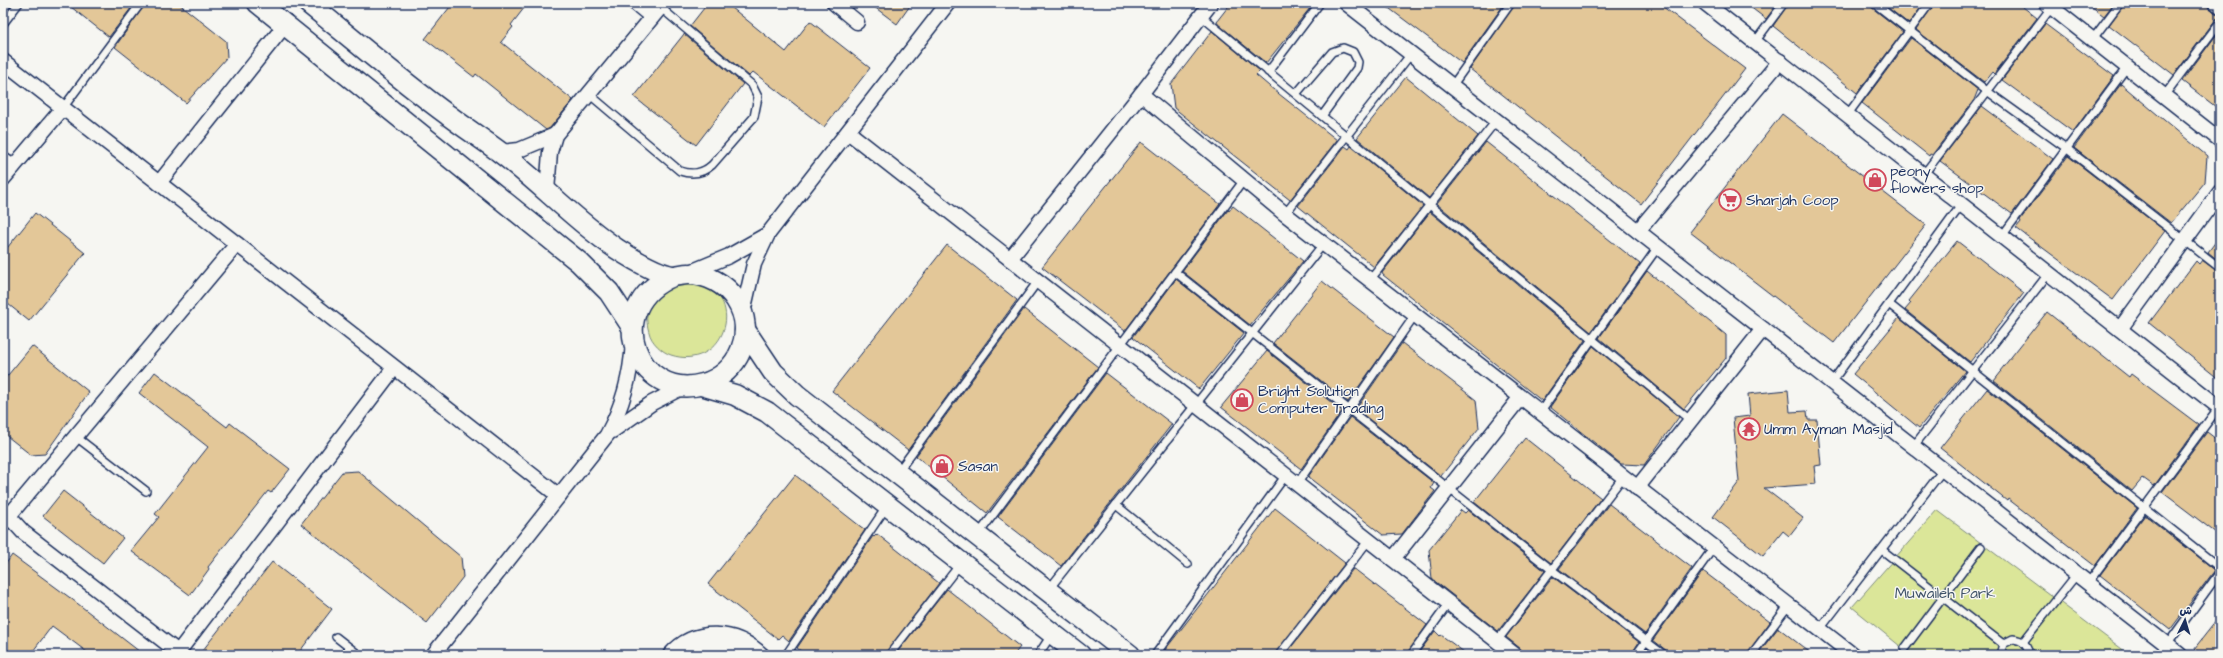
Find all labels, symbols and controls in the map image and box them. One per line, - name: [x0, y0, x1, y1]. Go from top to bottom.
- place label: peony flowers shop: [1890, 161, 1984, 199]
- shop icon: peony flowers shop: [1862, 167, 1888, 193]
- supermarket icon: Sharjah Coop: [1717, 187, 1743, 213]
- place label: Sharjah Coop: [1746, 190, 1839, 211]
- place label: Bright Solution Computer Trading: [1258, 381, 1384, 420]
- shop icon: Bright Solution Computer Trading: [1229, 387, 1255, 413]
- temple icon: Umm Ayman Masjid: [1736, 416, 1762, 442]
- place label: Umm Ayman Masjid: [1764, 419, 1893, 441]
- shop icon: Sasan: [929, 453, 955, 479]
- place label: Sasan: [958, 456, 998, 477]
- park label: Muwaileh Park: [1895, 583, 1995, 604]
- north arrow: [2165, 600, 2205, 640]
- text: ش: [2179, 603, 2193, 619]

